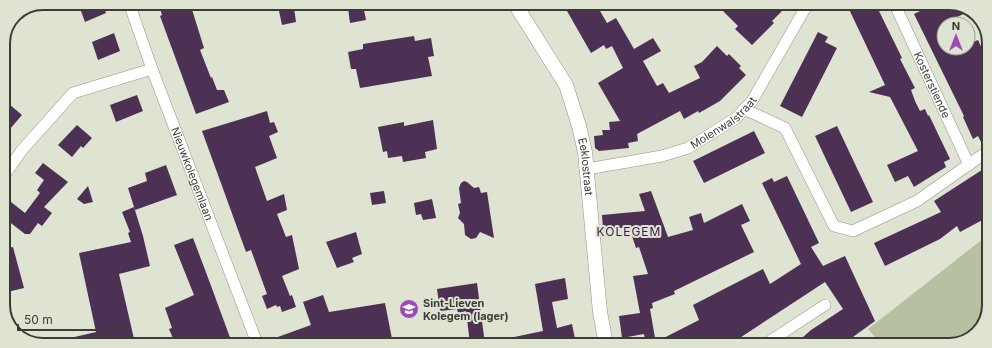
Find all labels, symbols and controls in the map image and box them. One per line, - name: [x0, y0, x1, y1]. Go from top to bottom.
- north arrow: [936, 16, 976, 56]
- text: N: [952, 19, 960, 33]
- street label: Kosterstiende: [911, 49, 953, 120]
- street label: Molenwalstraat: [688, 94, 760, 152]
- street label: Nieuwkolegemlaan: [168, 125, 216, 222]
- street label: Eeklostraat: [575, 136, 596, 196]
- district label: KOLEGEM: [597, 224, 661, 239]
- place label: Sint-Lieven Kolegem (lager): [423, 296, 509, 323]
- school or university icon: Sint-Lieven Kolegem (lager): [398, 298, 420, 320]
- scale bar: [18, 306, 124, 332]
- text: 50 m: [24, 312, 53, 327]

